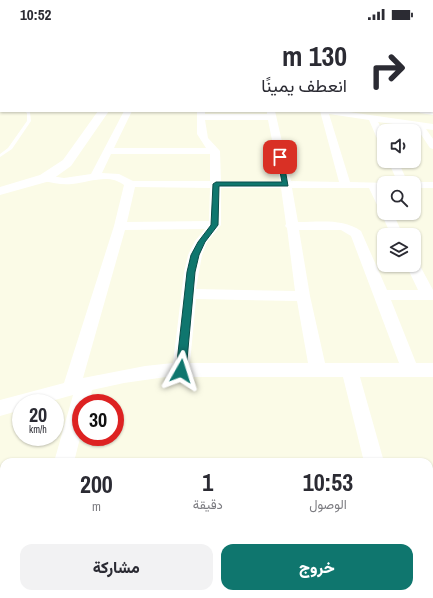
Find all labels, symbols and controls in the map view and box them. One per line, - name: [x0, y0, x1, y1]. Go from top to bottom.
- text: 10:52: [20, 4, 51, 25]
- text: 130 m: [282, 37, 347, 75]
- icon: right: [361, 44, 413, 96]
- text: انعطف يمينًا: [261, 73, 347, 98]
- map controls: [377, 124, 421, 272]
- button: sound: [377, 124, 421, 168]
- pin: [263, 140, 297, 174]
- icon: arrive: [269, 146, 291, 168]
- button: search: [377, 176, 421, 220]
- button: layers: [377, 228, 421, 272]
- position arrow: [160, 350, 202, 392]
- speed limit sign: 30: [72, 394, 124, 446]
- text: 20: [29, 401, 47, 428]
- text: km/h: [29, 423, 47, 436]
- text: 1: [202, 466, 213, 498]
- text: 10:53: [303, 466, 353, 498]
- text: 200: [80, 468, 113, 500]
- text: دقيقة: [193, 496, 223, 513]
- text: الوصول: [309, 496, 347, 513]
- text: m: [92, 498, 101, 515]
- button: مشاركة: [20, 544, 213, 590]
- button: خروج: [221, 544, 413, 590]

